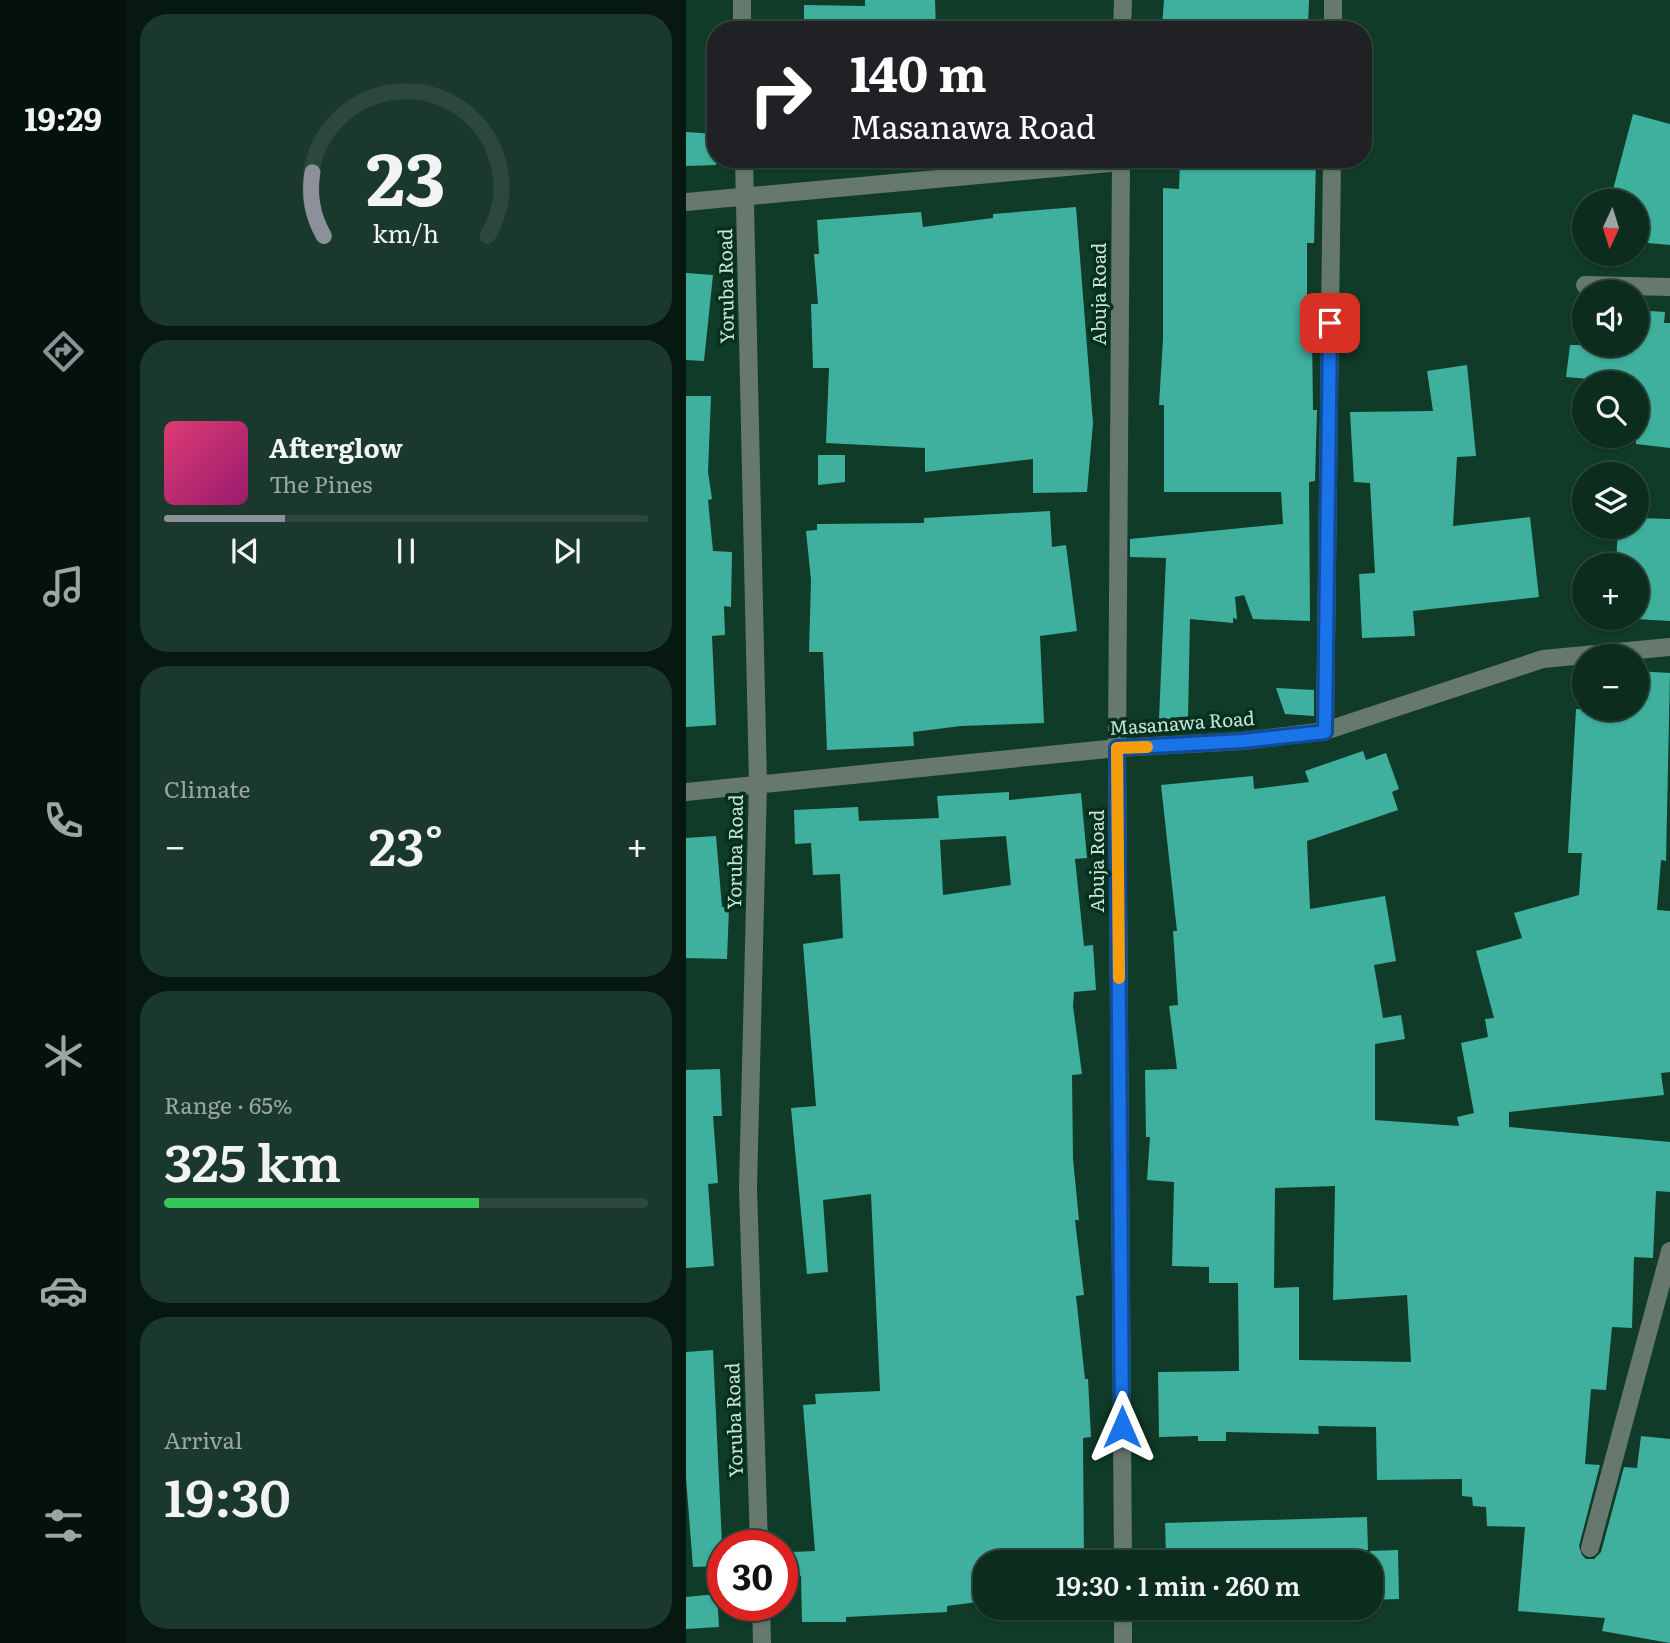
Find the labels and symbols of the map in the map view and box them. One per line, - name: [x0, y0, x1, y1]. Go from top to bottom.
- north arrow: [1572, 189, 1648, 266]
- street label: Yoruba Road: [710, 228, 740, 344]
- street label: Abuja Road: [1084, 242, 1112, 345]
- pin: [1300, 293, 1360, 353]
- street label: Masanawa Road: [1108, 703, 1256, 741]
- street label: Yoruba Road: [719, 794, 749, 910]
- street label: Abuja Road: [1082, 809, 1110, 912]
- street label: Yoruba Road: [717, 1362, 749, 1478]
- position arrow: [1085, 1390, 1159, 1464]
- speed limit sign: 30: [707, 1530, 798, 1621]

